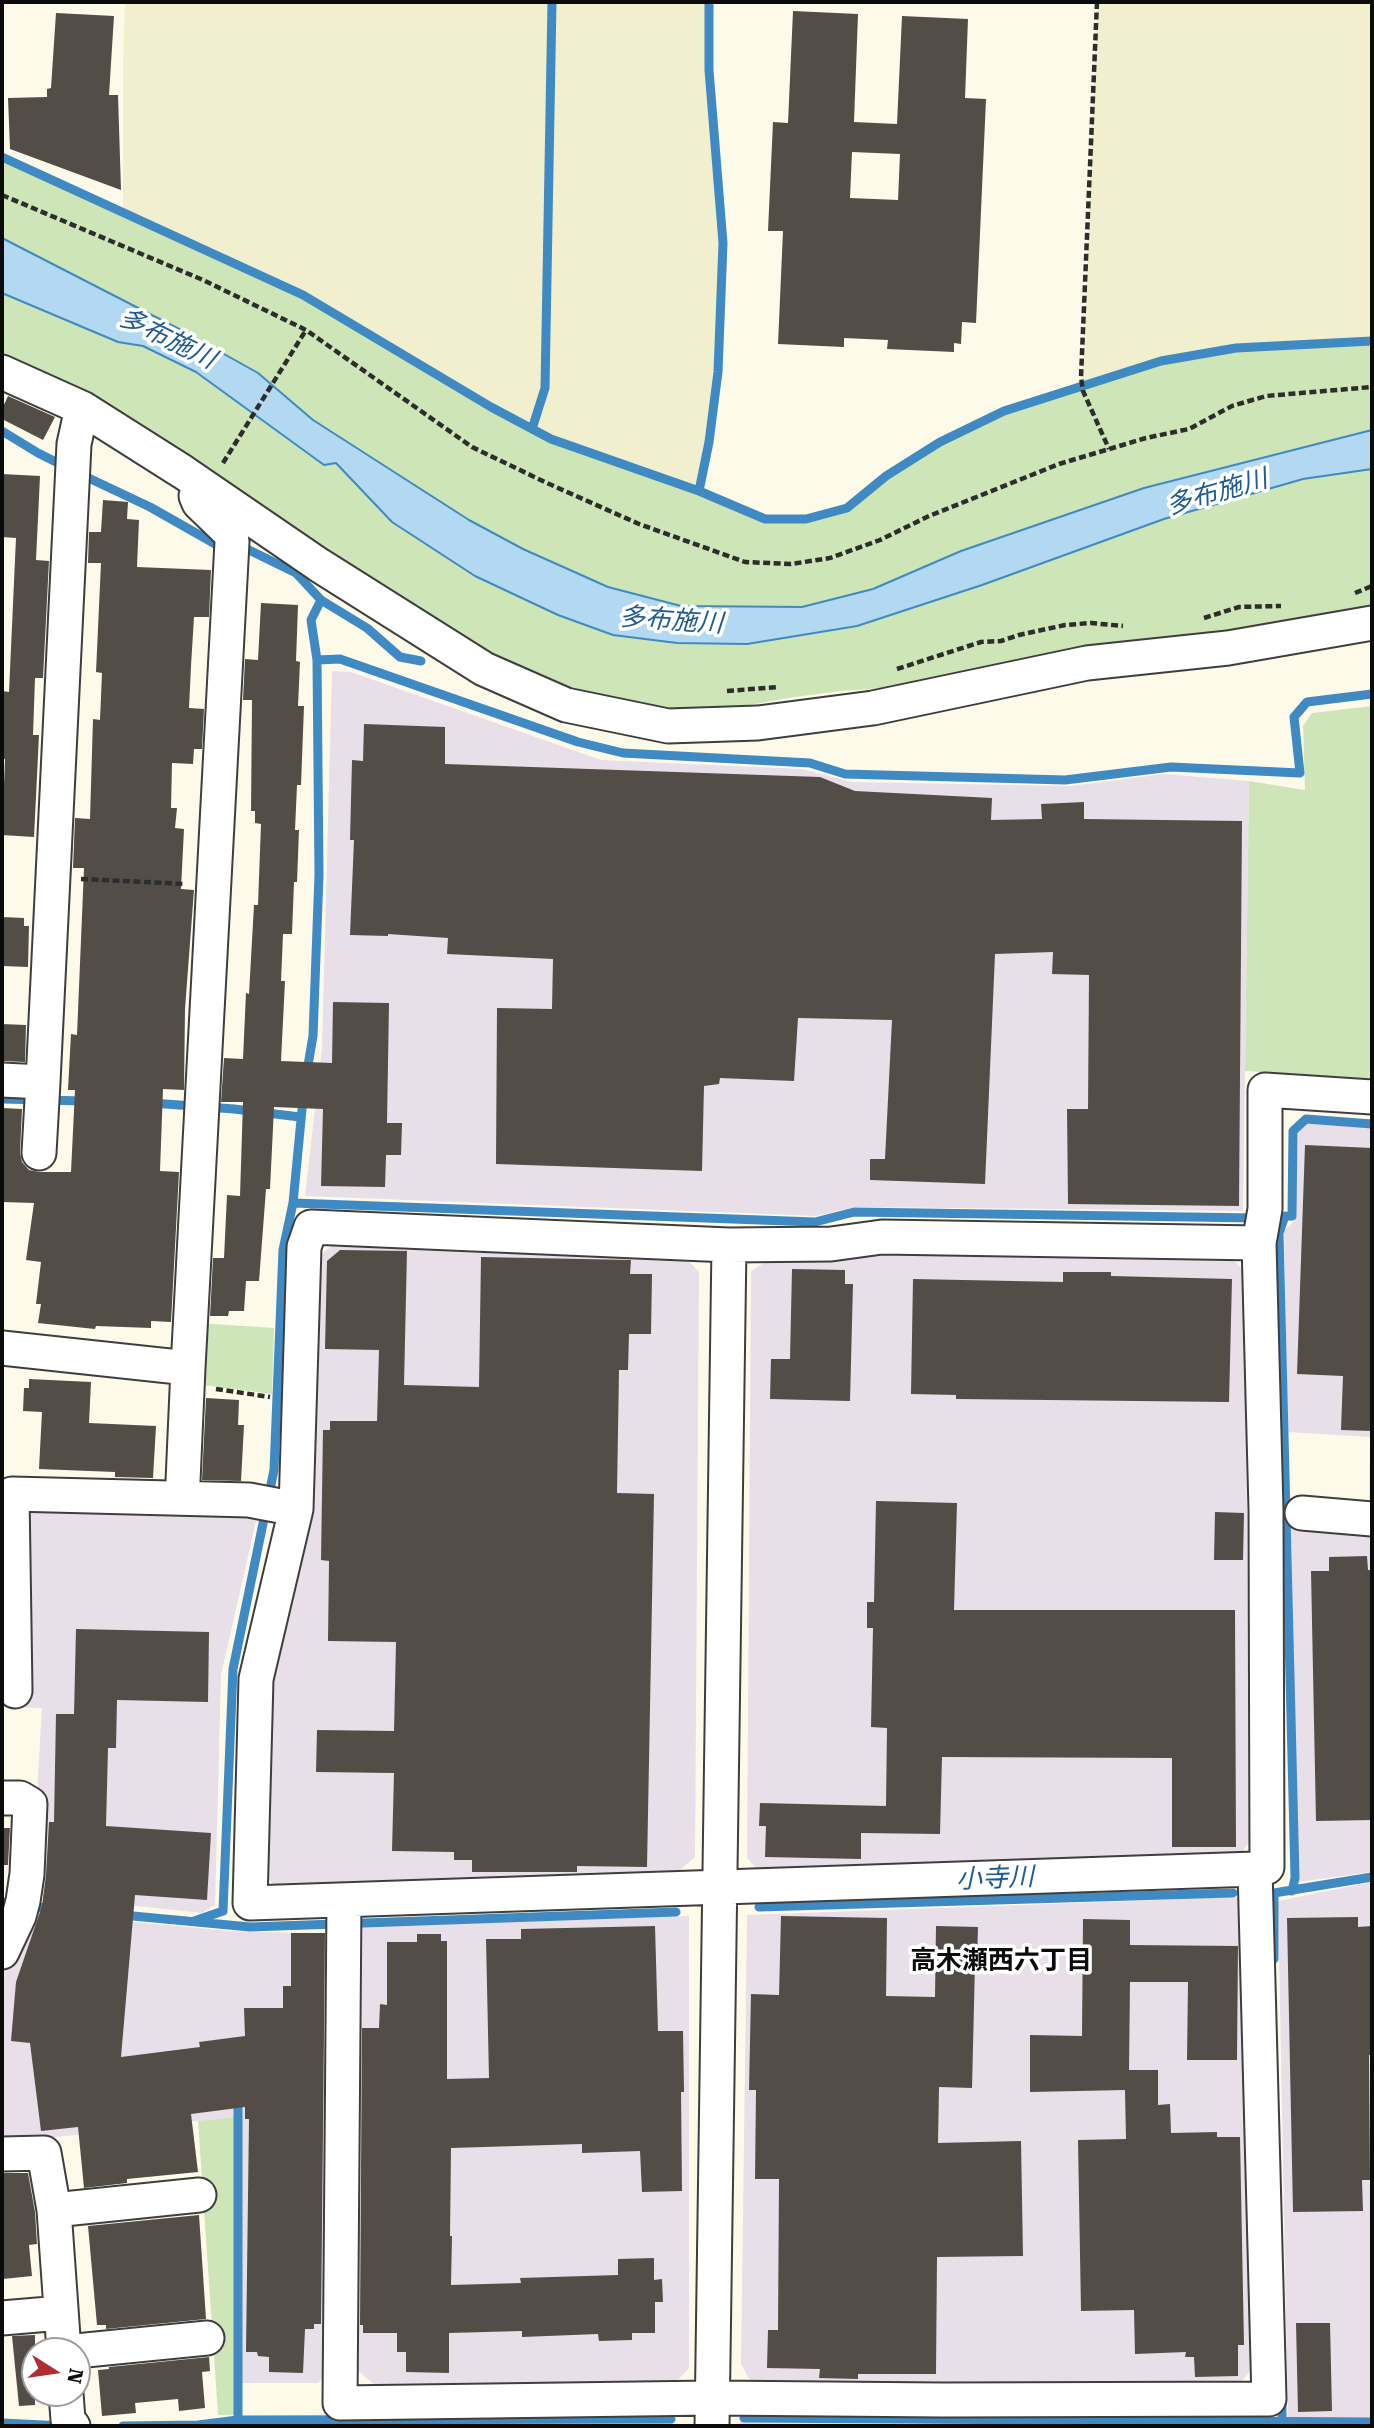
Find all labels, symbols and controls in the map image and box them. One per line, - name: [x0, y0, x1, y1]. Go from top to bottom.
- water label: 多布施川: [113, 302, 221, 376]
- water label: 多布施川: [1163, 464, 1271, 522]
- water label: 多布施川: [618, 602, 724, 640]
- water label: 小寺川: [955, 1862, 1035, 1896]
- district label: 高木瀬西六丁目: [910, 1945, 1092, 1977]
- north arrow: [21, 2337, 91, 2407]
- text: N: [62, 2366, 88, 2386]

